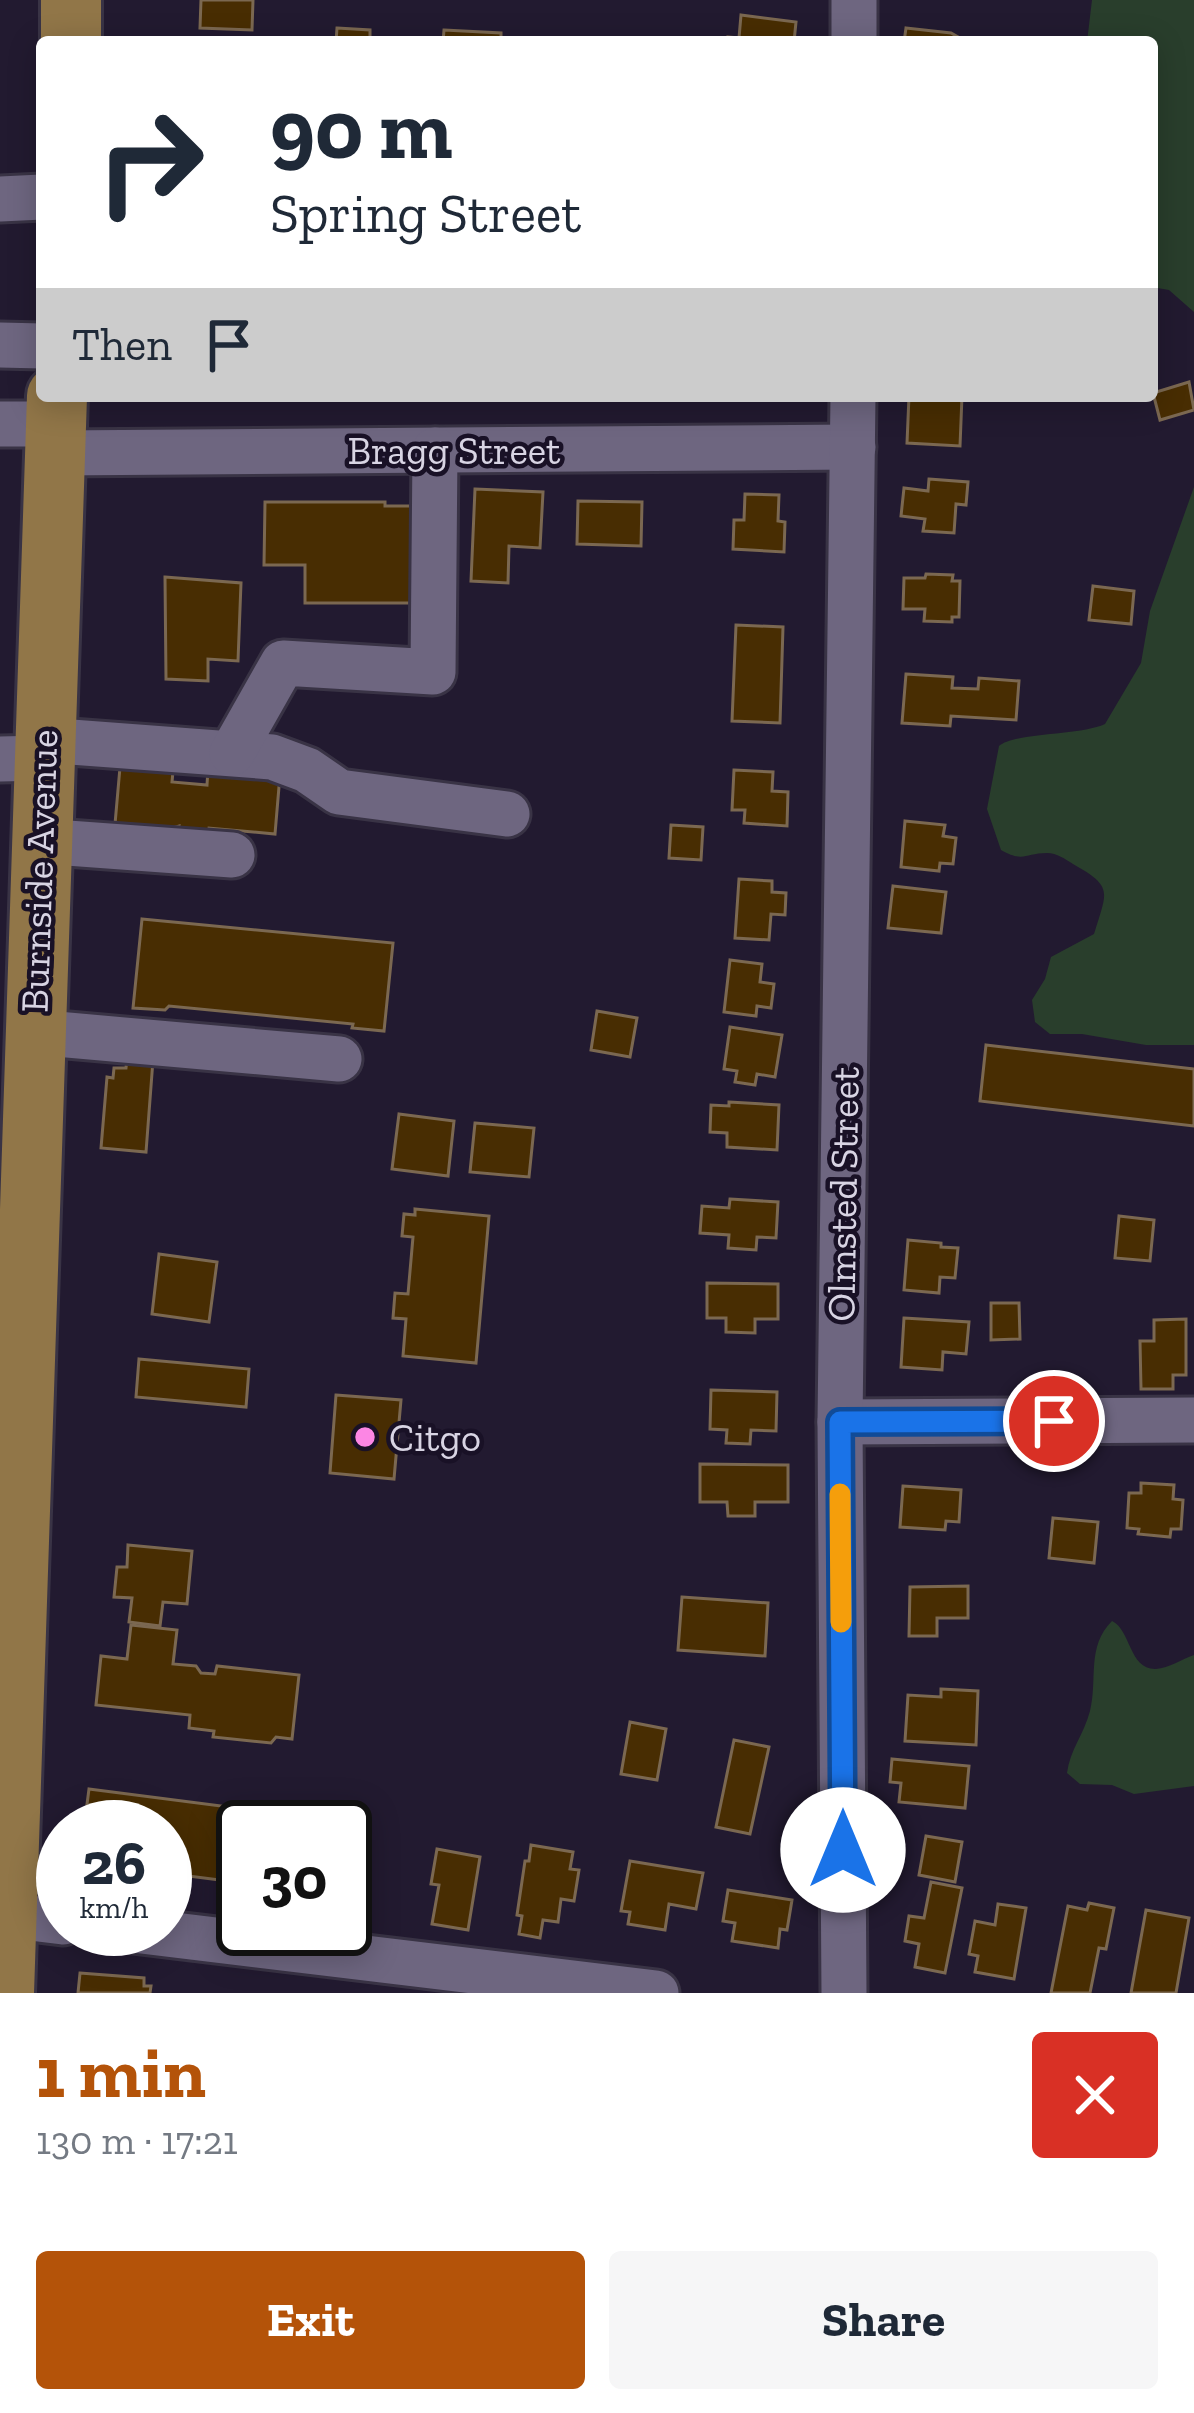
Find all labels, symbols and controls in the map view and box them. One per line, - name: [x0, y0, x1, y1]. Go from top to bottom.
- text: 90 m: [270, 79, 453, 180]
- icon: right: [72, 84, 228, 240]
- text: Spring Street: [270, 181, 581, 246]
- icon: arrive: [196, 312, 262, 378]
- text: Then: [72, 318, 172, 372]
- street label: Bragg Street: [347, 427, 561, 474]
- street label: Burnside Avenue: [11, 729, 67, 1013]
- street label: Olmsted Street: [817, 1066, 869, 1322]
- pin: [1003, 1370, 1105, 1472]
- icon: arrive: [1021, 1388, 1087, 1454]
- place label: Citgo: [389, 1414, 481, 1461]
- marker: Citgo: [352, 1424, 378, 1450]
- position arrow: [780, 1787, 906, 1913]
- speed limit sign: 30: [216, 1800, 372, 1956]
- text: 26: [82, 1827, 146, 1899]
- text: km/h: [80, 1890, 148, 1926]
- text: 1 min: [36, 2029, 206, 2115]
- button: close: [1032, 2032, 1158, 2158]
- text: 130 m · 17:21: [36, 2117, 238, 2164]
- button: Exit: [36, 2251, 585, 2389]
- button: Share: [609, 2251, 1158, 2389]

